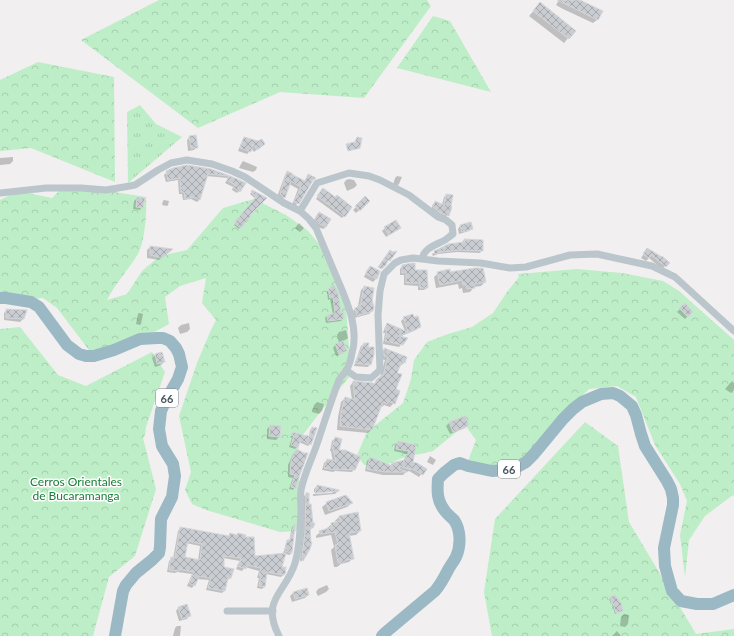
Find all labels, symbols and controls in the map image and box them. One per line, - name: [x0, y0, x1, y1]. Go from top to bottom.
- road number: 66: [156, 389, 178, 407]
- road number: 66: [498, 460, 520, 478]
- park label: Cerros Orientales de Bucaramanga: [30, 474, 122, 503]

